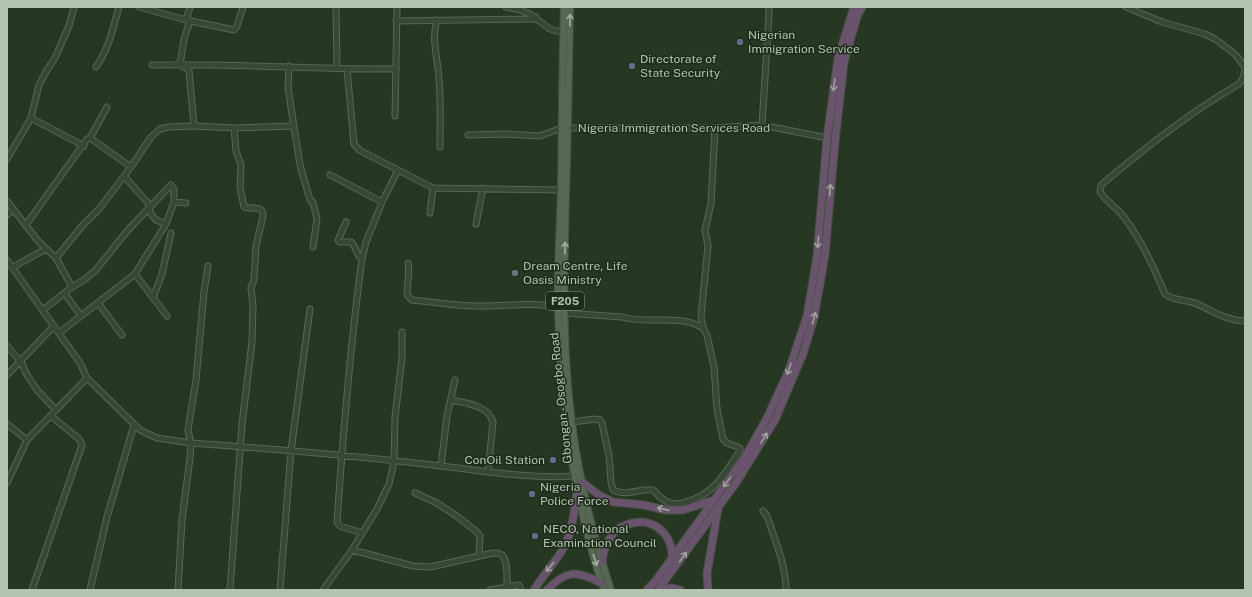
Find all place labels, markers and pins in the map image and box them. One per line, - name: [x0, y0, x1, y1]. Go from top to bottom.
- place label: Nigerian Immigration Service: [748, 28, 860, 56]
- marker: Nigerian Immigration Service: [735, 37, 745, 47]
- place label: Directorate of State Security: [640, 52, 721, 80]
- marker: Directorate of State Security: [627, 61, 637, 71]
- place label: Dream Centre, Life Oasis Ministry: [523, 259, 628, 287]
- marker: Dream Centre, Life Oasis Ministry: [510, 268, 520, 278]
- place label: ConOil Station: [465, 453, 545, 467]
- marker: ConOil Station: [548, 455, 558, 465]
- place label: Nigeria Police Force: [540, 480, 609, 508]
- marker: Nigeria Police Force: [527, 489, 537, 499]
- place label: NECO, National Examination Council: [543, 522, 657, 550]
- marker: NECO, National Examination Council: [530, 531, 540, 541]

